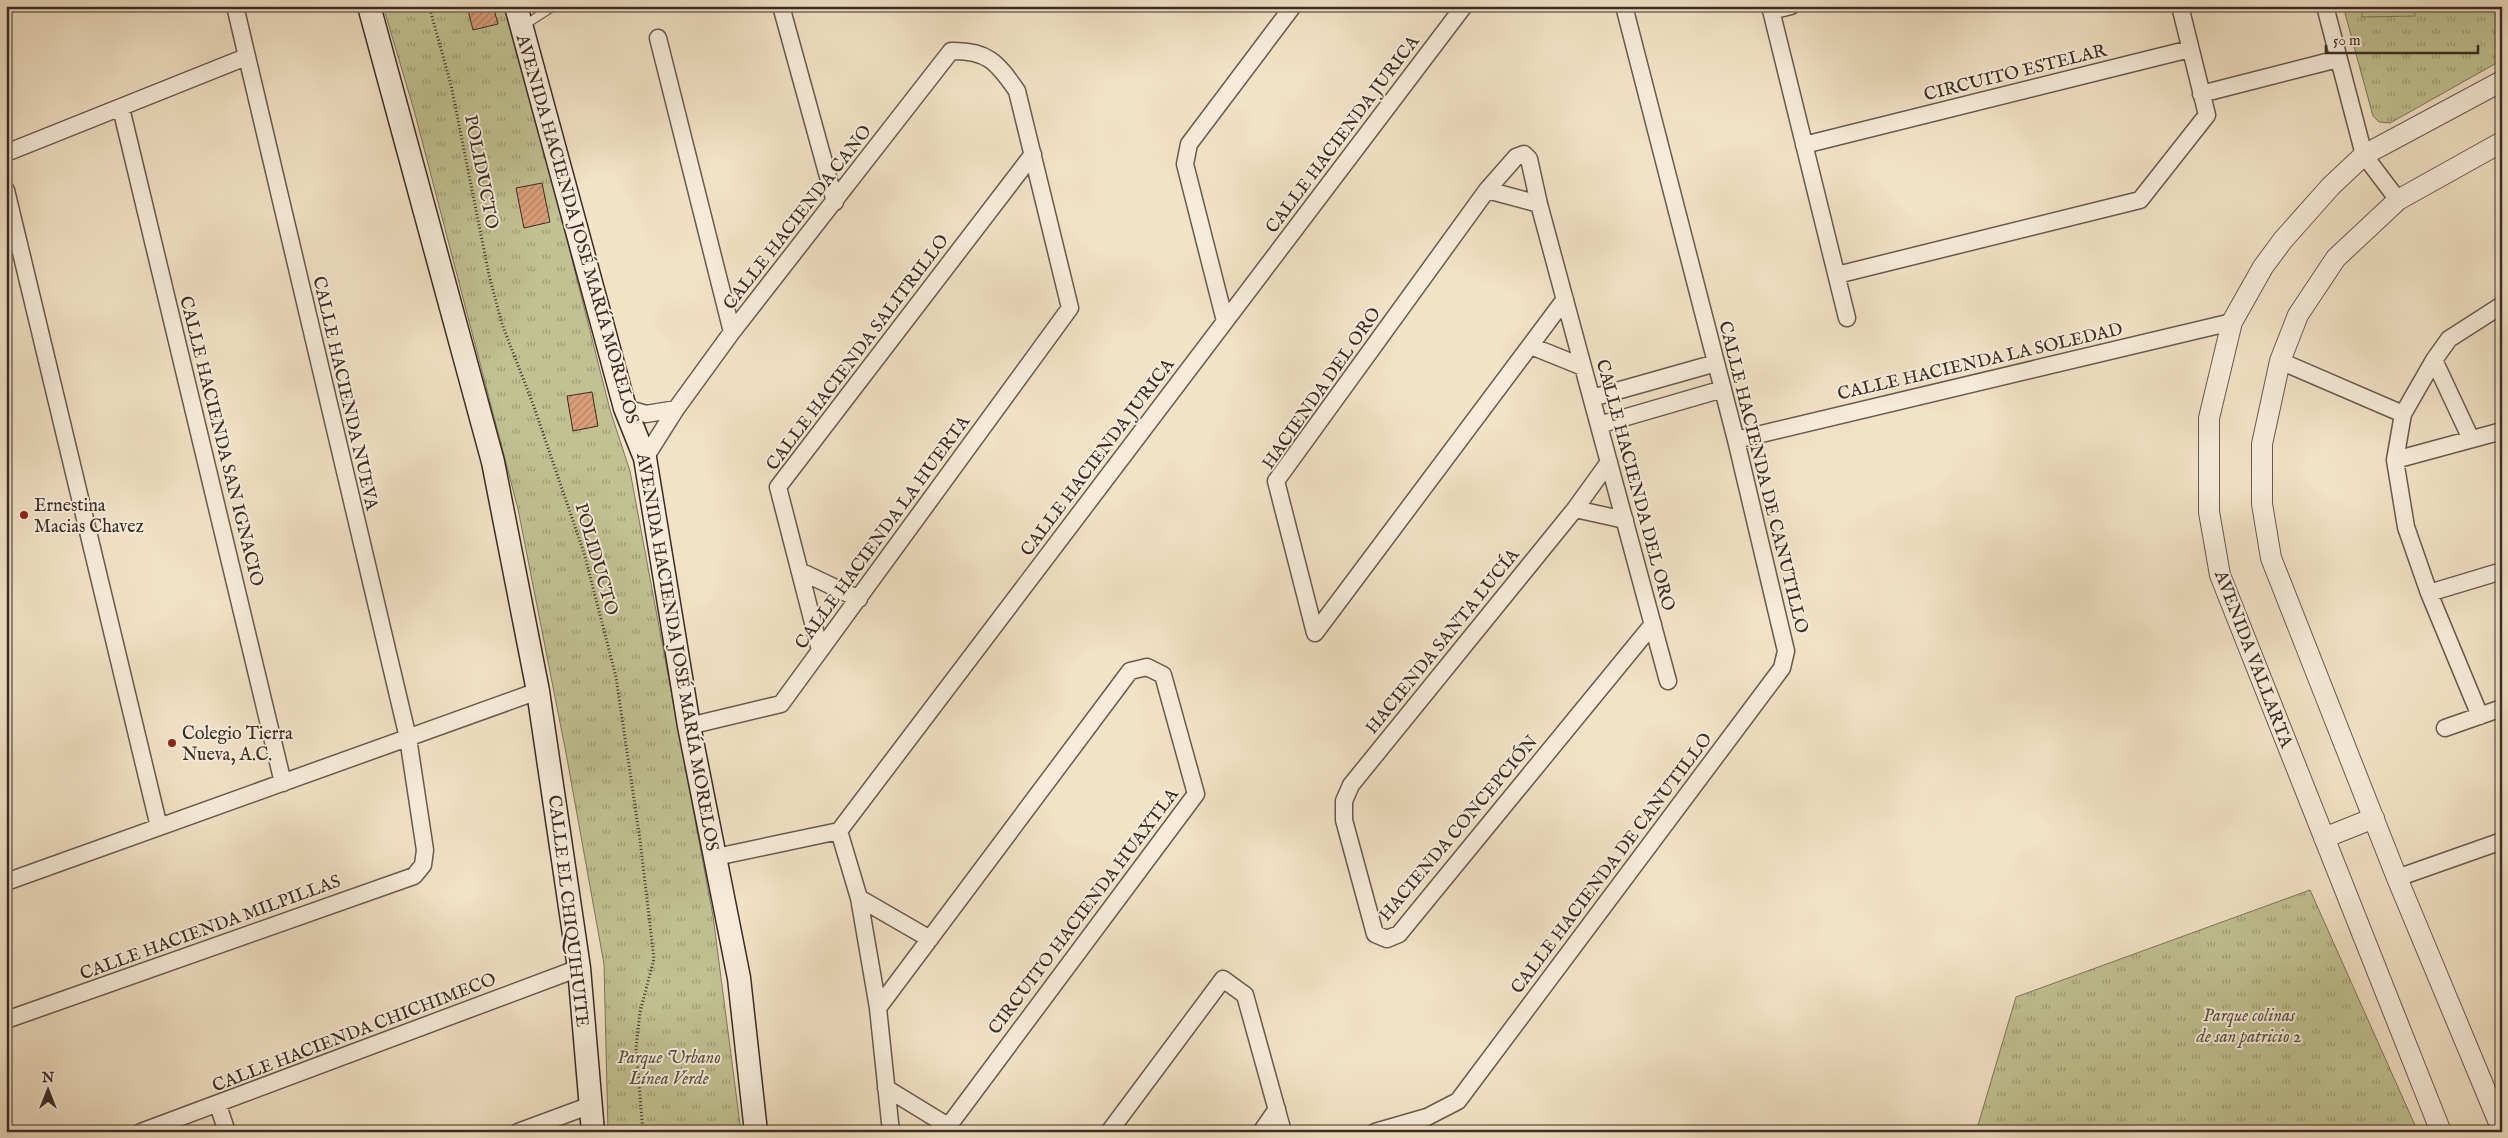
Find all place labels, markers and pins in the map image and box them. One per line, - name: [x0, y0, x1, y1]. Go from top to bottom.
- place label: Ernestina Macias Chavez: [34, 495, 144, 539]
- marker: Ernestina Macias Chavez: [18, 509, 30, 521]
- place label: Colegio Tierra Nueva, A.C.: [182, 723, 293, 767]
- marker: Colegio Tierra Nueva, A.C.: [166, 737, 178, 749]

